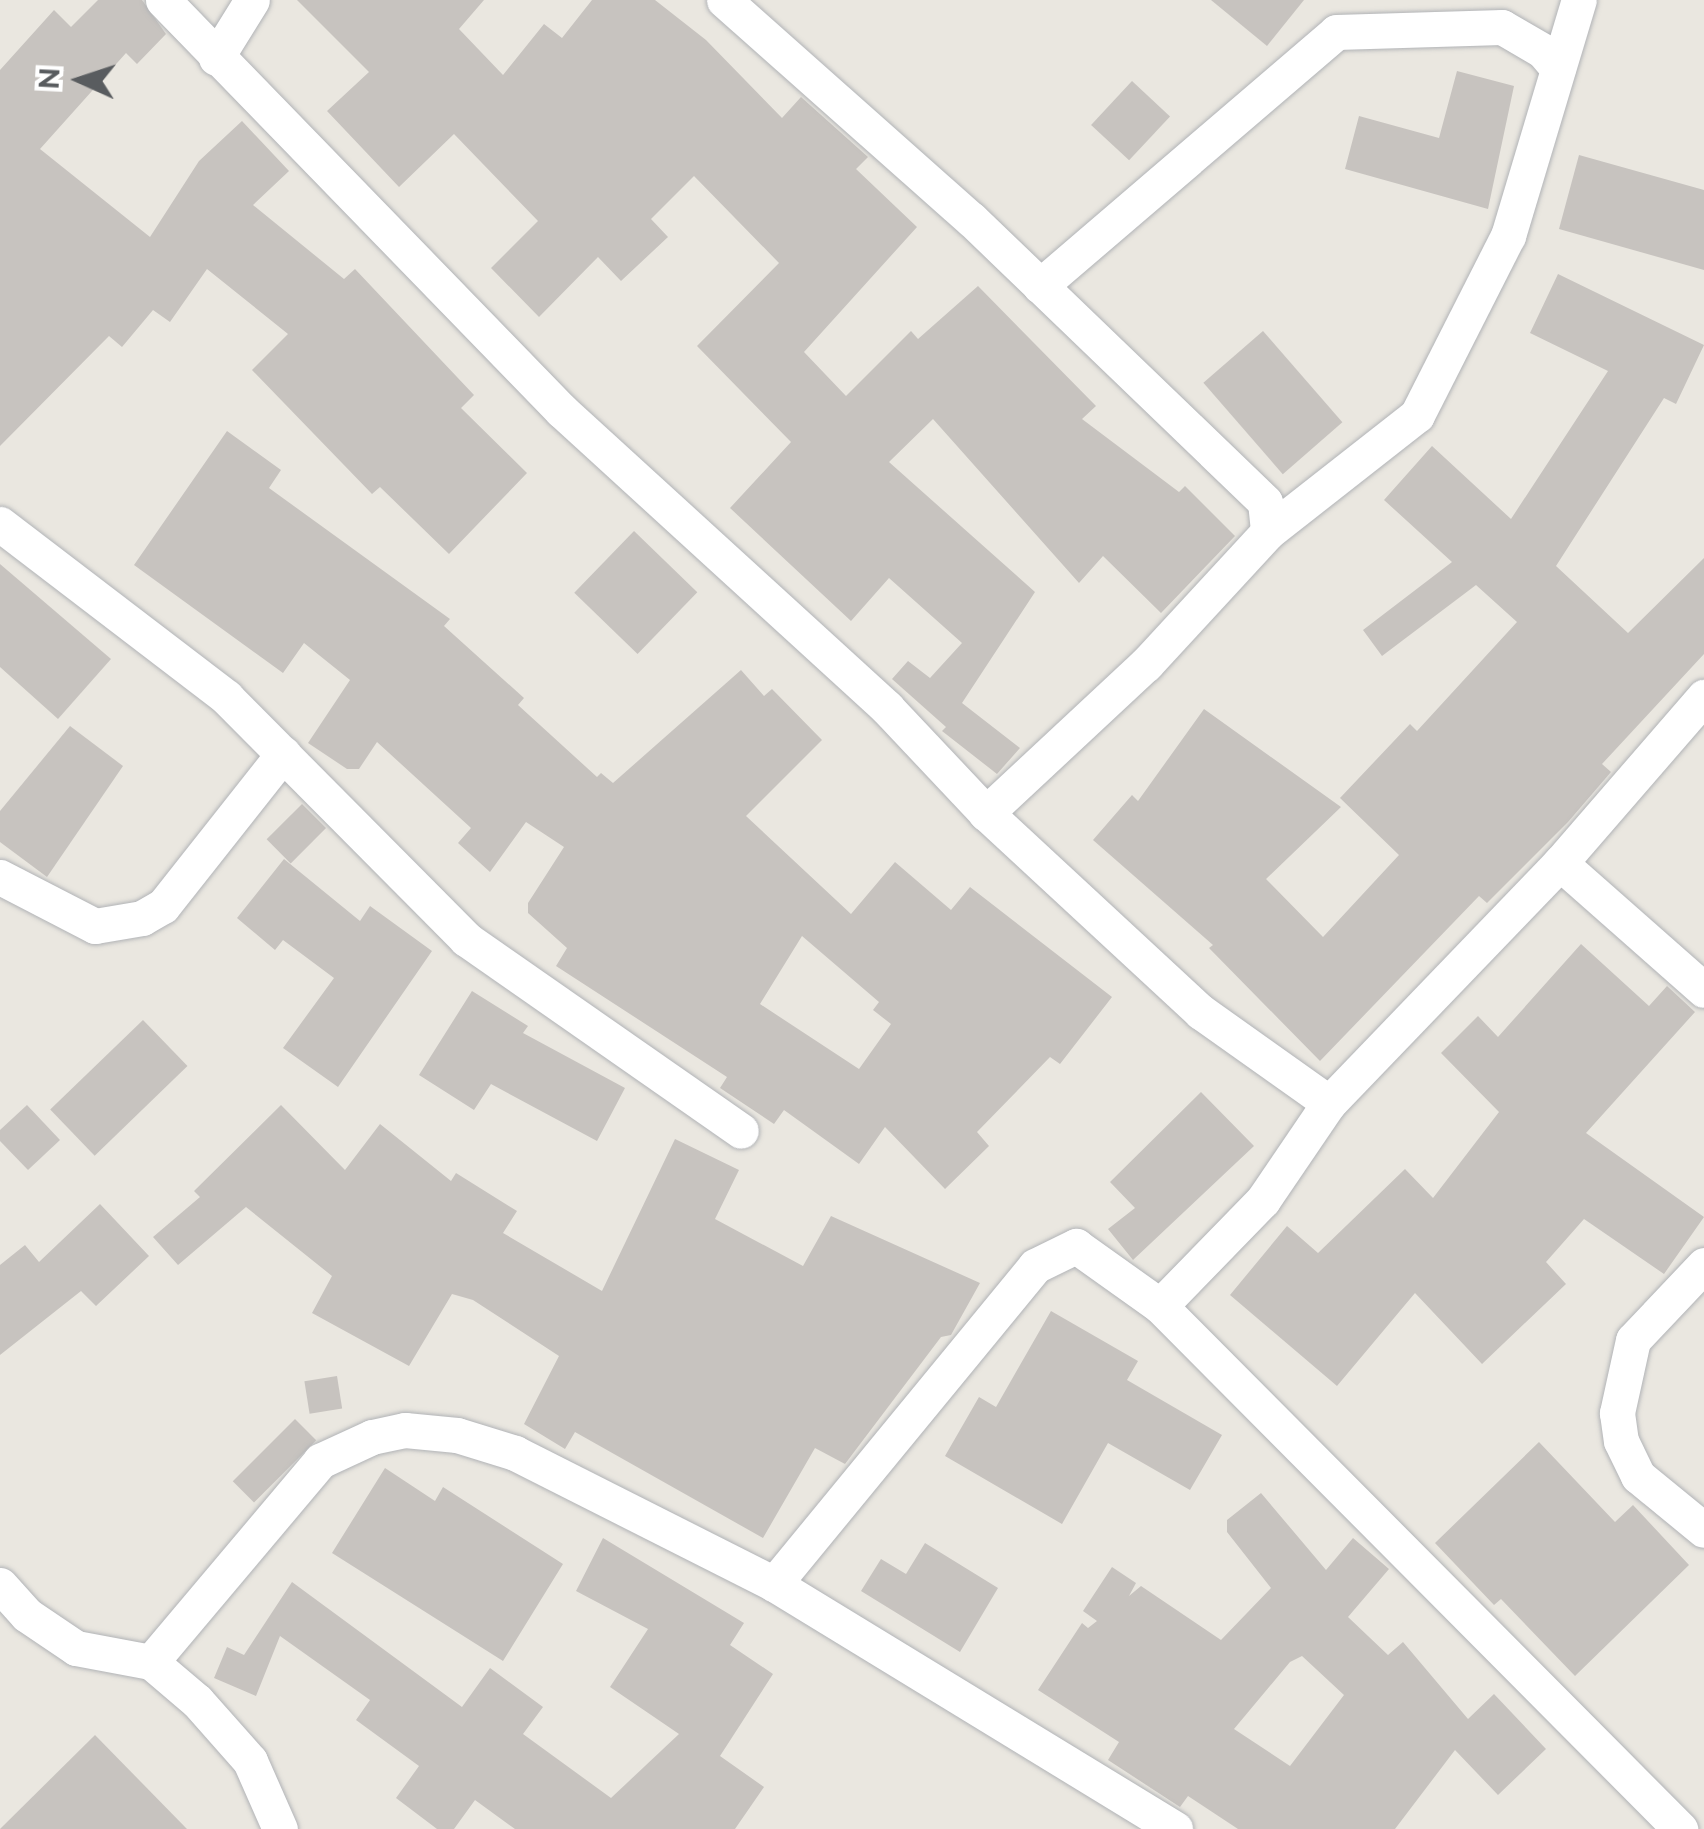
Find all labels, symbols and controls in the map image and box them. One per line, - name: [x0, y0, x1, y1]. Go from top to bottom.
- north arrow: [30, 30, 130, 130]
- text: N: [33, 67, 67, 90]

